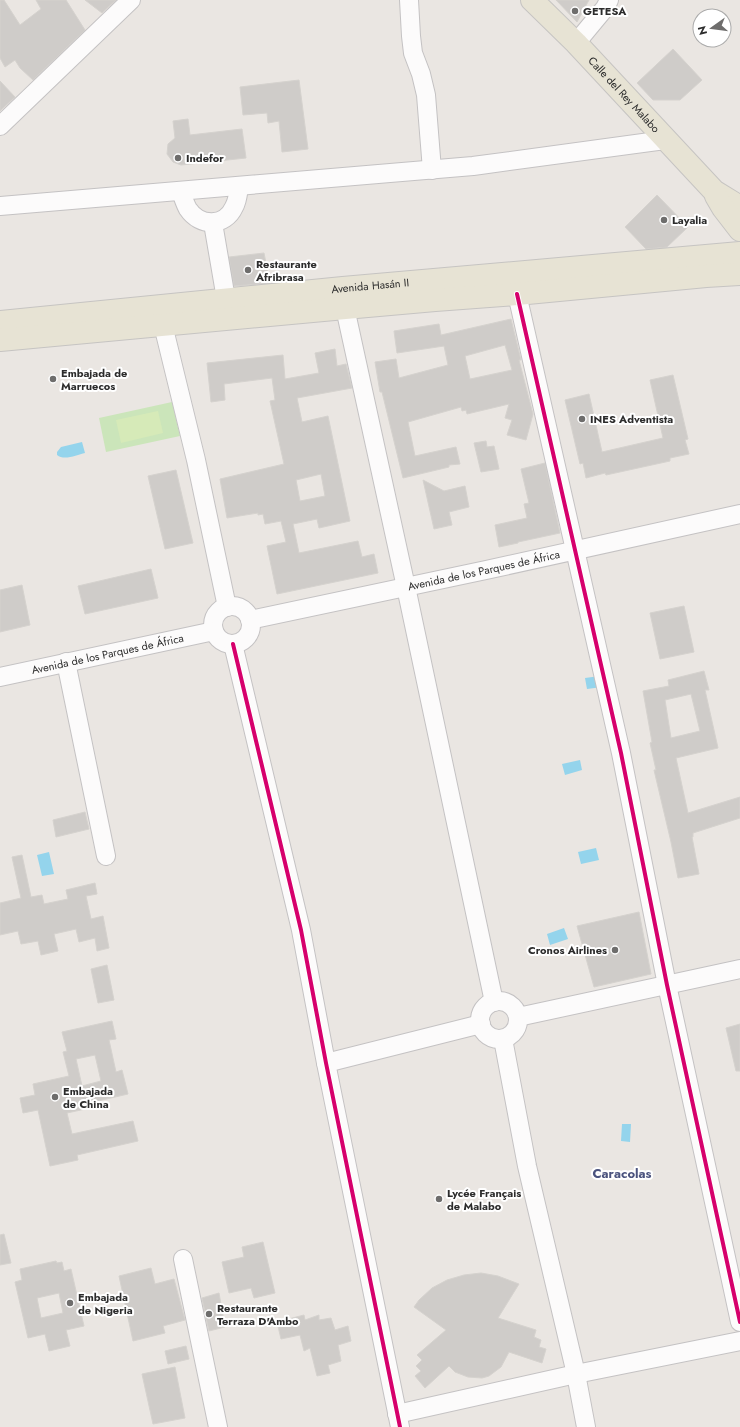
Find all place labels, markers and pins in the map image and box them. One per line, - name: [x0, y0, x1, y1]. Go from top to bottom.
- place label: GETESA: [583, 3, 627, 19]
- marker: GETESA: [570, 6, 580, 16]
- place label: Indefor: [186, 150, 224, 166]
- marker: Indefor: [173, 153, 183, 163]
- place label: Layalia: [672, 212, 707, 228]
- marker: Layalia: [659, 215, 669, 225]
- place label: Restaurante Afribrasa: [255, 256, 317, 285]
- marker: Restaurante Afribrasa: [243, 265, 253, 275]
- place label: Embajada de Marruecos: [61, 365, 127, 394]
- marker: Embajada de Marruecos: [48, 374, 58, 384]
- place label: INES Adventista: [590, 411, 673, 427]
- marker: INES Adventista: [577, 414, 587, 424]
- place label: Cronos Airlines: [528, 942, 607, 958]
- marker: Cronos Airlines: [610, 945, 620, 955]
- place label: Embajada de China: [63, 1083, 113, 1112]
- marker: Embajada de China: [50, 1092, 60, 1102]
- place label: Lycée Français de Malabo: [447, 1185, 521, 1214]
- marker: Lycée Français de Malabo: [434, 1194, 444, 1204]
- place label: Embajada de Nigeria: [78, 1289, 133, 1318]
- marker: Embajada de Nigeria: [65, 1298, 75, 1308]
- place label: Restaurante Terraza D'Ambo: [217, 1300, 299, 1329]
- marker: Restaurante Terraza D'Ambo: [204, 1309, 214, 1319]

